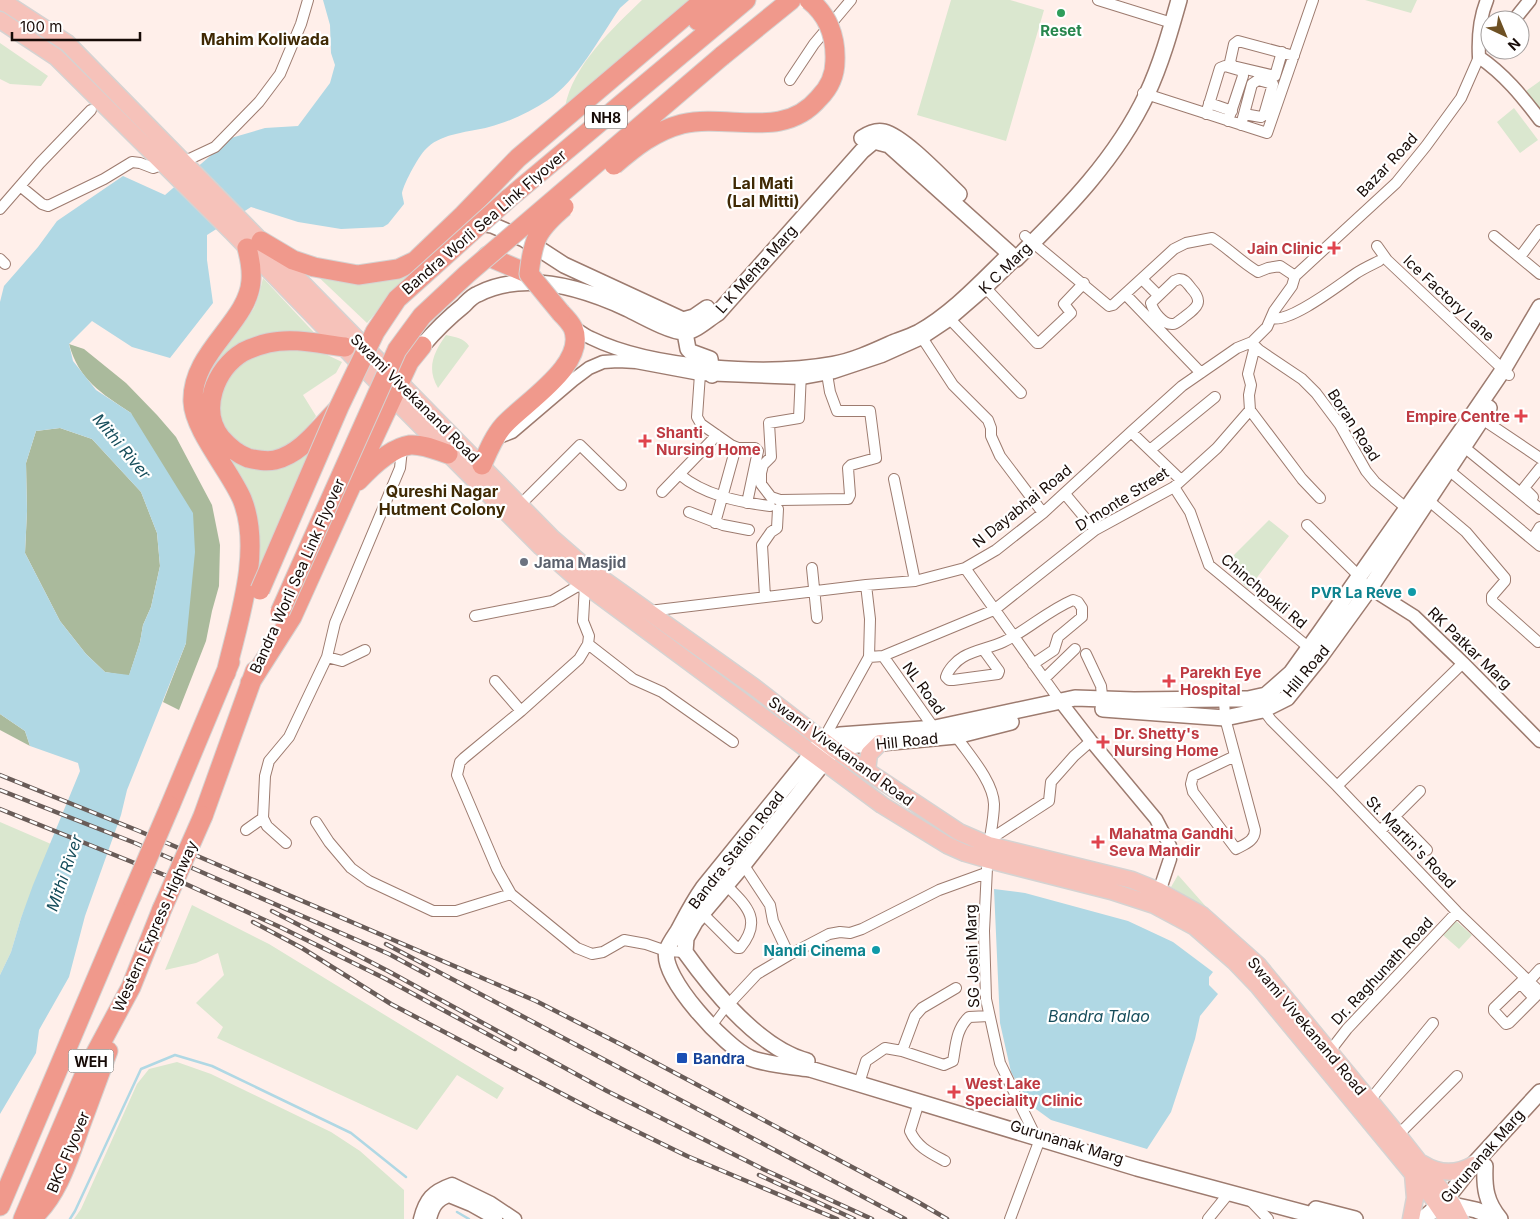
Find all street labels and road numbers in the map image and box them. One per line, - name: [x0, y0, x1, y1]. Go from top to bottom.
- road number: NH8: [585, 105, 627, 128]
- street label: Bazar Road: [1352, 129, 1422, 201]
- street label: Bandra Worli Sea Link Flyover: [398, 145, 570, 299]
- street label: L K Mehta Marg: [711, 221, 801, 317]
- street label: K C Marg: [975, 238, 1035, 298]
- street label: Ice Factory Lane: [1399, 251, 1499, 345]
- street label: Swami Vivekanand Road: [347, 330, 483, 466]
- street label: Boran Road: [1324, 385, 1384, 465]
- street label: N Dayabhai Road: [969, 460, 1075, 552]
- street label: D'monte Street: [1072, 463, 1172, 535]
- street label: Bandra Worli Sea Link Flyover: [245, 475, 349, 676]
- street label: Chinchpokli Rd: [1217, 550, 1311, 632]
- street label: RK Patkar Marg: [1424, 603, 1516, 693]
- street label: Hill Road: [1279, 641, 1333, 701]
- street label: NL Road: [899, 658, 949, 718]
- street label: Swami Vivekanand Road: [765, 692, 917, 810]
- street label: Hill Road: [875, 728, 939, 754]
- street label: Bandra Station Road: [684, 787, 788, 913]
- street label: St. Martin's Road: [1362, 792, 1460, 892]
- street label: Western Express Highway: [109, 837, 202, 1015]
- street label: SG Joshi Marg: [961, 904, 983, 1008]
- street label: Dr. Raghunath Road: [1327, 913, 1437, 1029]
- street label: Swami Vivekanand Road: [1244, 953, 1370, 1099]
- road number: WEH: [68, 1050, 114, 1072]
- street label: Gurunanak Marg: [1436, 1105, 1528, 1207]
- street label: BKC Flyover: [42, 1108, 94, 1196]
- street label: Gurunanak Marg: [1008, 1116, 1126, 1168]

